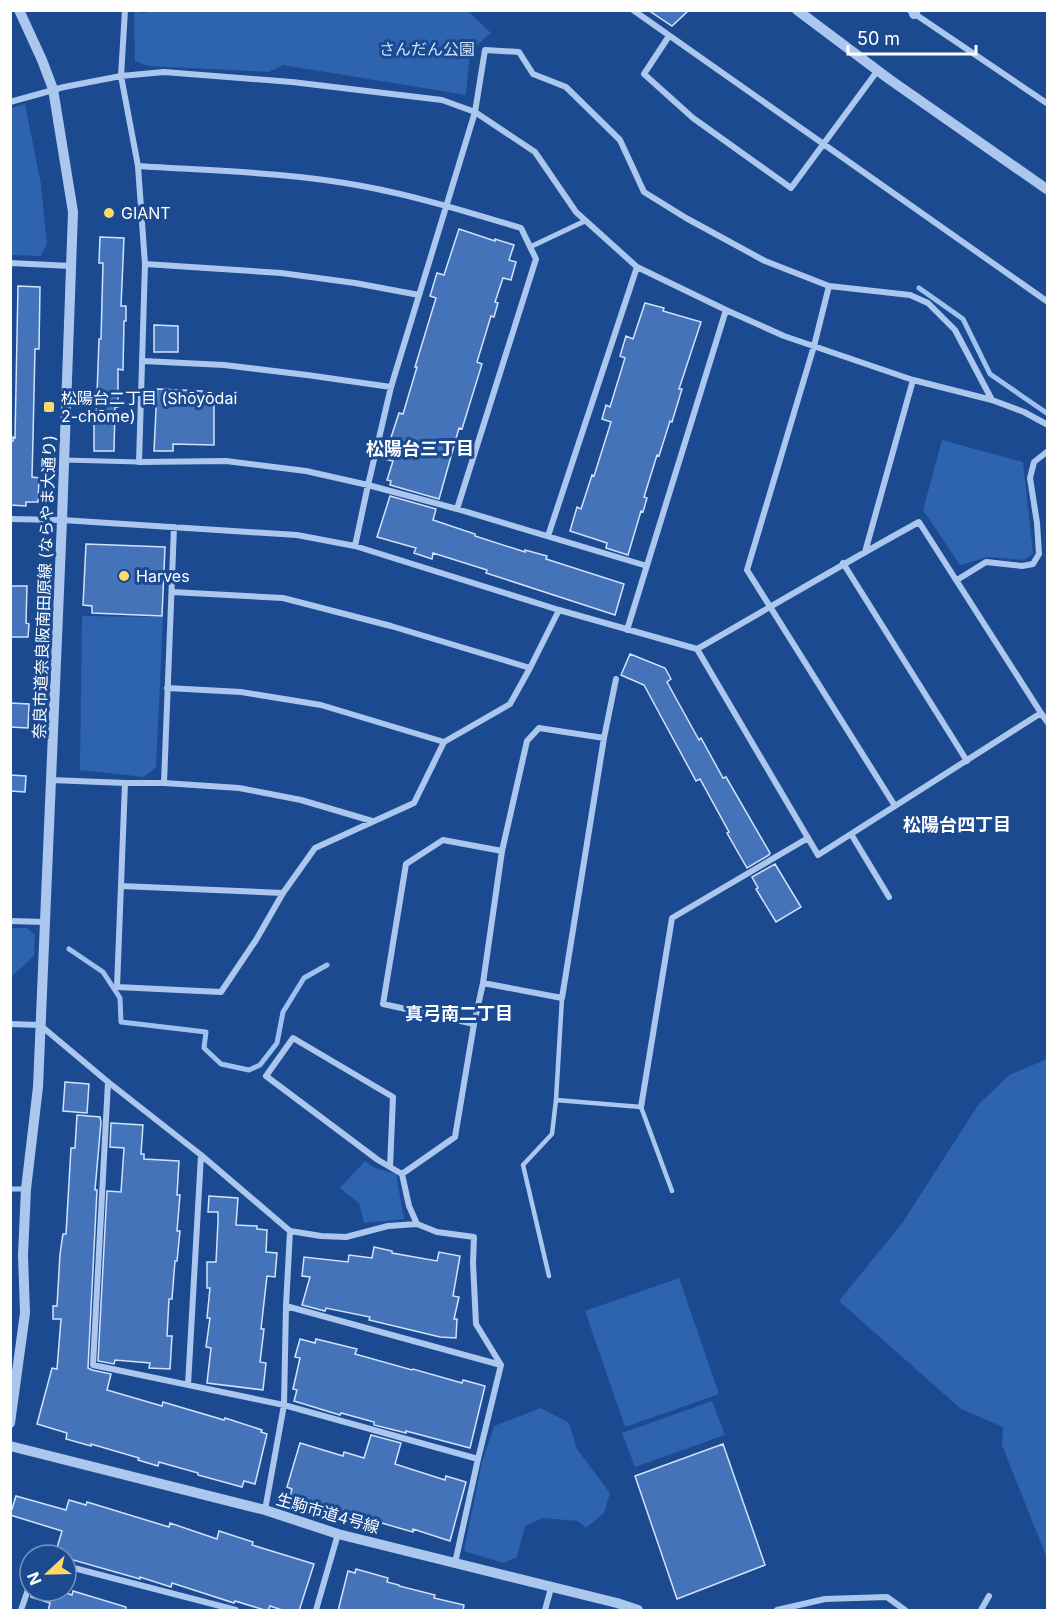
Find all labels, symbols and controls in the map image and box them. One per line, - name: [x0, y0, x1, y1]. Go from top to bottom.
- scale bar: [848, 18, 976, 56]
- text: 50 m: [857, 28, 900, 49]
- park label: さんだん公園: [379, 39, 475, 59]
- place label: GIANT: [121, 203, 171, 223]
- marker: GIANT: [102, 206, 116, 220]
- place label: 松陽台二丁目 (Shōyōdai 2-chōme): [61, 388, 237, 426]
- marker: 松陽台二丁目 (Shōyōdai 2-chōme): [42, 400, 56, 414]
- street label: 奈良市道奈良阪南田原線 (ならやま大通り): [29, 435, 59, 739]
- district label: 松陽台三丁目: [366, 438, 474, 459]
- place label: Harves: [136, 566, 190, 586]
- marker: Harves: [117, 569, 131, 583]
- district label: 松陽台四丁目: [903, 814, 1011, 835]
- district label: 真弓南二丁目: [405, 1003, 513, 1024]
- street label: 生駒市道4号線: [274, 1489, 382, 1537]
- north arrow: [18, 1543, 78, 1603]
- text: N: [23, 1569, 46, 1588]

